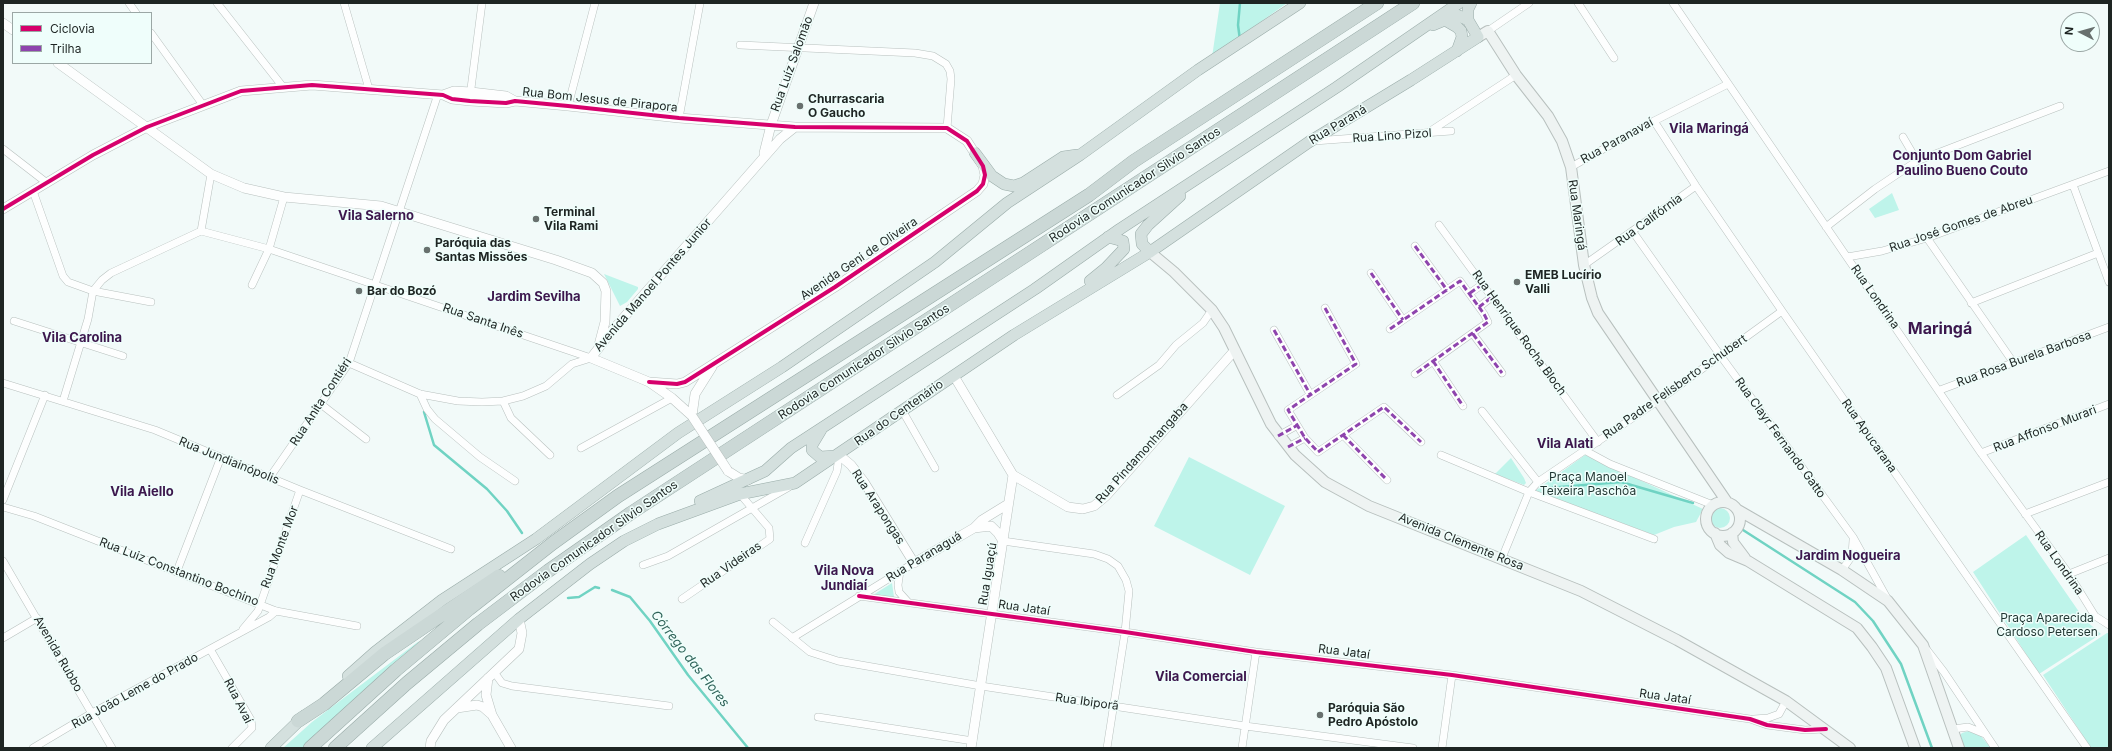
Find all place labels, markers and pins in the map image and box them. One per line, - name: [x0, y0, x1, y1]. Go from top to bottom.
- place label: Churrascaria O Gaucho: [808, 92, 885, 120]
- marker: Churrascaria O Gaucho: [795, 101, 805, 111]
- place label: Terminal Vila Rami: [544, 205, 598, 233]
- marker: Terminal Vila Rami: [531, 214, 541, 224]
- place label: Paróquia das Santas Missões: [435, 236, 527, 264]
- marker: Paróquia das Santas Missões: [422, 245, 432, 255]
- place label: EMEB Lucírio Valli: [1525, 268, 1602, 296]
- marker: EMEB Lucírio Valli: [1512, 277, 1522, 287]
- place label: Bar do Bozó: [367, 284, 436, 298]
- marker: Bar do Bozó: [354, 286, 364, 296]
- place label: Paróquia São Pedro Apóstolo: [1328, 701, 1418, 729]
- marker: Paróquia São Pedro Apóstolo: [1315, 710, 1325, 720]

